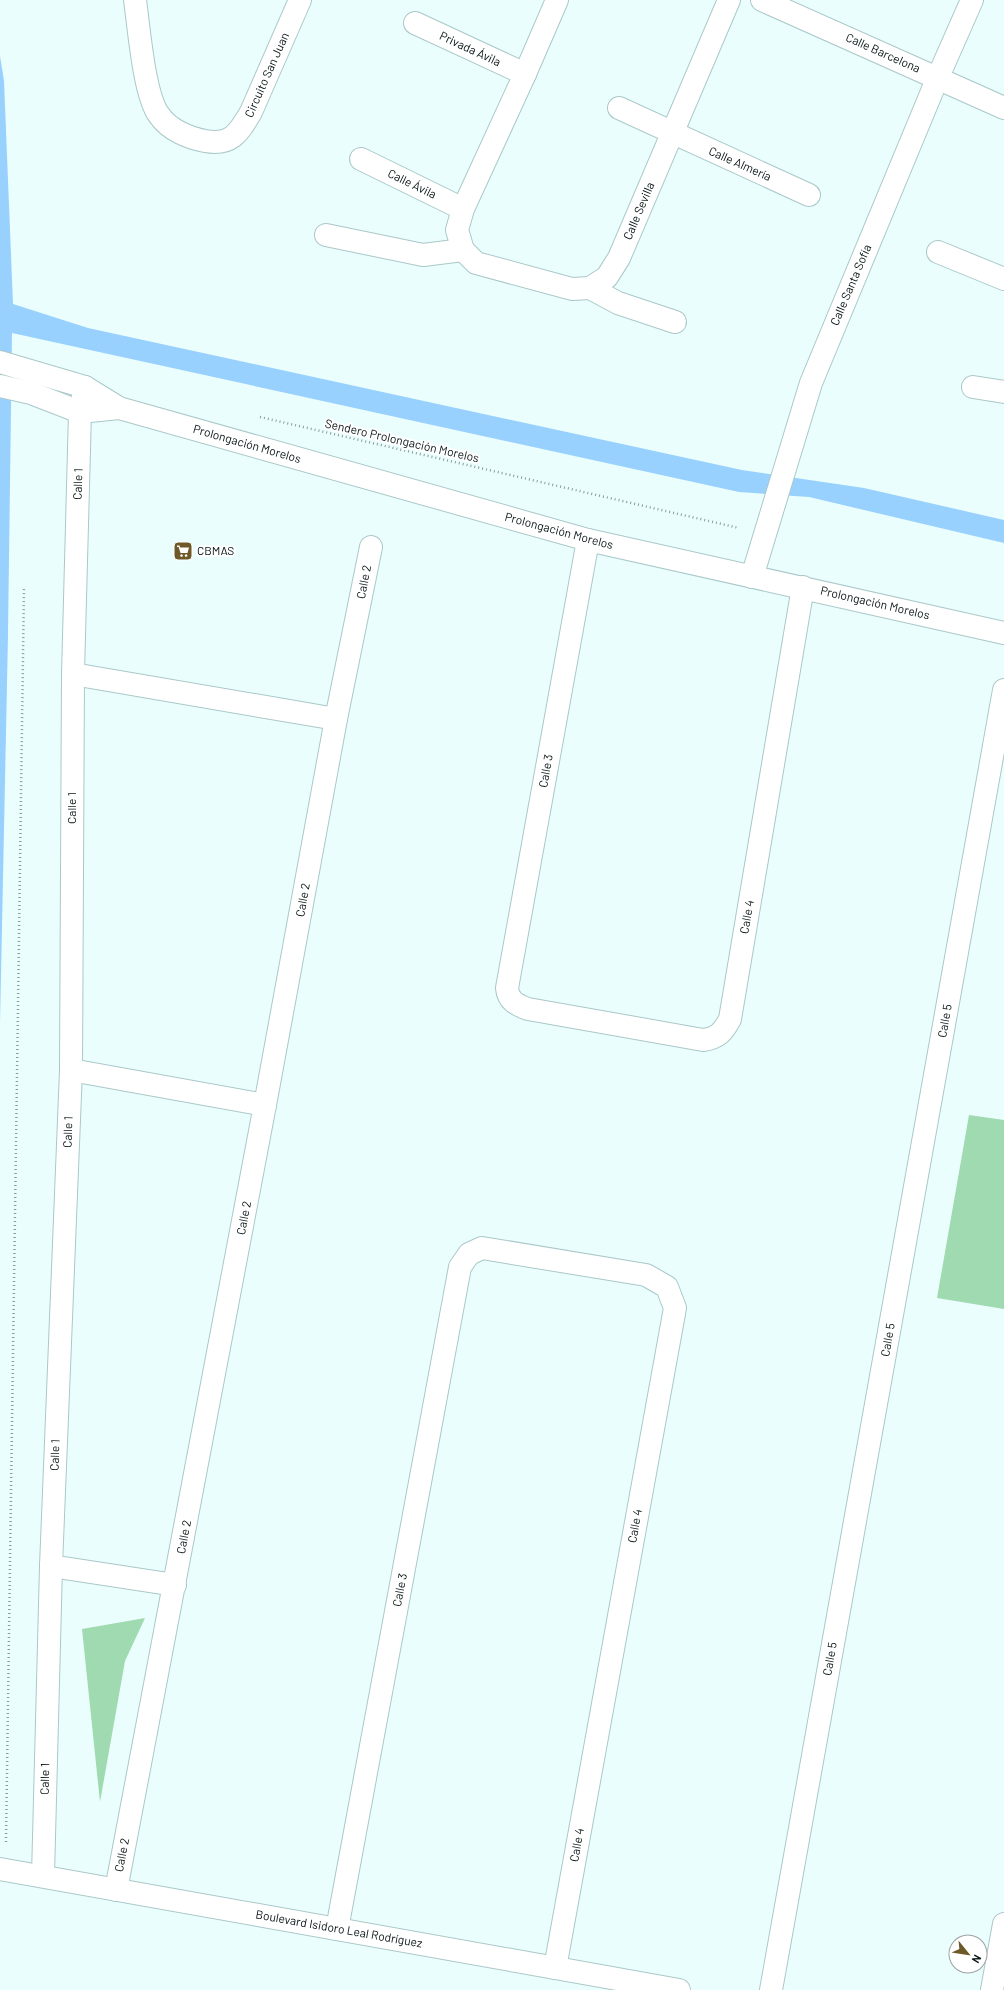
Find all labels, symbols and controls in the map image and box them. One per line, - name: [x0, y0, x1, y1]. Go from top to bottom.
- street label: Privada Ávila: [438, 28, 503, 68]
- street label: Calle Barcelona: [844, 29, 923, 75]
- street label: Circuito San Juan: [241, 30, 291, 119]
- street label: Calle Almería: [707, 143, 774, 183]
- street label: Calle Ávila: [386, 165, 439, 201]
- street label: Calle Sevilla: [620, 180, 657, 242]
- street label: Calle Santa Sofía: [827, 242, 873, 327]
- street label: Sendero Prolongación Morelos: [324, 415, 481, 465]
- street label: Prolongación Morelos: [192, 421, 303, 465]
- street label: Calle 1: [69, 468, 85, 500]
- street label: Prolongación Morelos: [503, 509, 615, 551]
- supermarket icon: CBMAS: [172, 540, 194, 562]
- place label: CBMAS: [197, 543, 234, 557]
- street label: Calle 2: [353, 564, 373, 600]
- street label: Prolongación Morelos: [819, 583, 931, 621]
- street label: Calle 3: [535, 753, 555, 789]
- street label: Calle 1: [64, 792, 78, 824]
- street label: Calle 2: [292, 882, 312, 918]
- street label: Calle 4: [736, 899, 756, 935]
- street label: Calle 5: [934, 1003, 954, 1039]
- street label: Calle 1: [59, 1116, 75, 1148]
- street label: Calle 2: [233, 1200, 253, 1236]
- street label: Calle 5: [877, 1322, 897, 1358]
- street label: Calle 1: [46, 1439, 62, 1471]
- street label: Calle 4: [624, 1508, 644, 1544]
- street label: Calle 2: [173, 1519, 193, 1555]
- street label: Calle 3: [389, 1572, 409, 1608]
- street label: Calle 5: [819, 1641, 839, 1677]
- street label: Calle 1: [37, 1763, 51, 1795]
- street label: Calle 4: [566, 1827, 586, 1863]
- street label: Calle 2: [111, 1837, 131, 1873]
- street label: Boulevard Isidoro Leal Rodríguez: [255, 1906, 424, 1950]
- north arrow: [948, 1934, 988, 1974]
- text: N: [970, 1953, 985, 1966]

